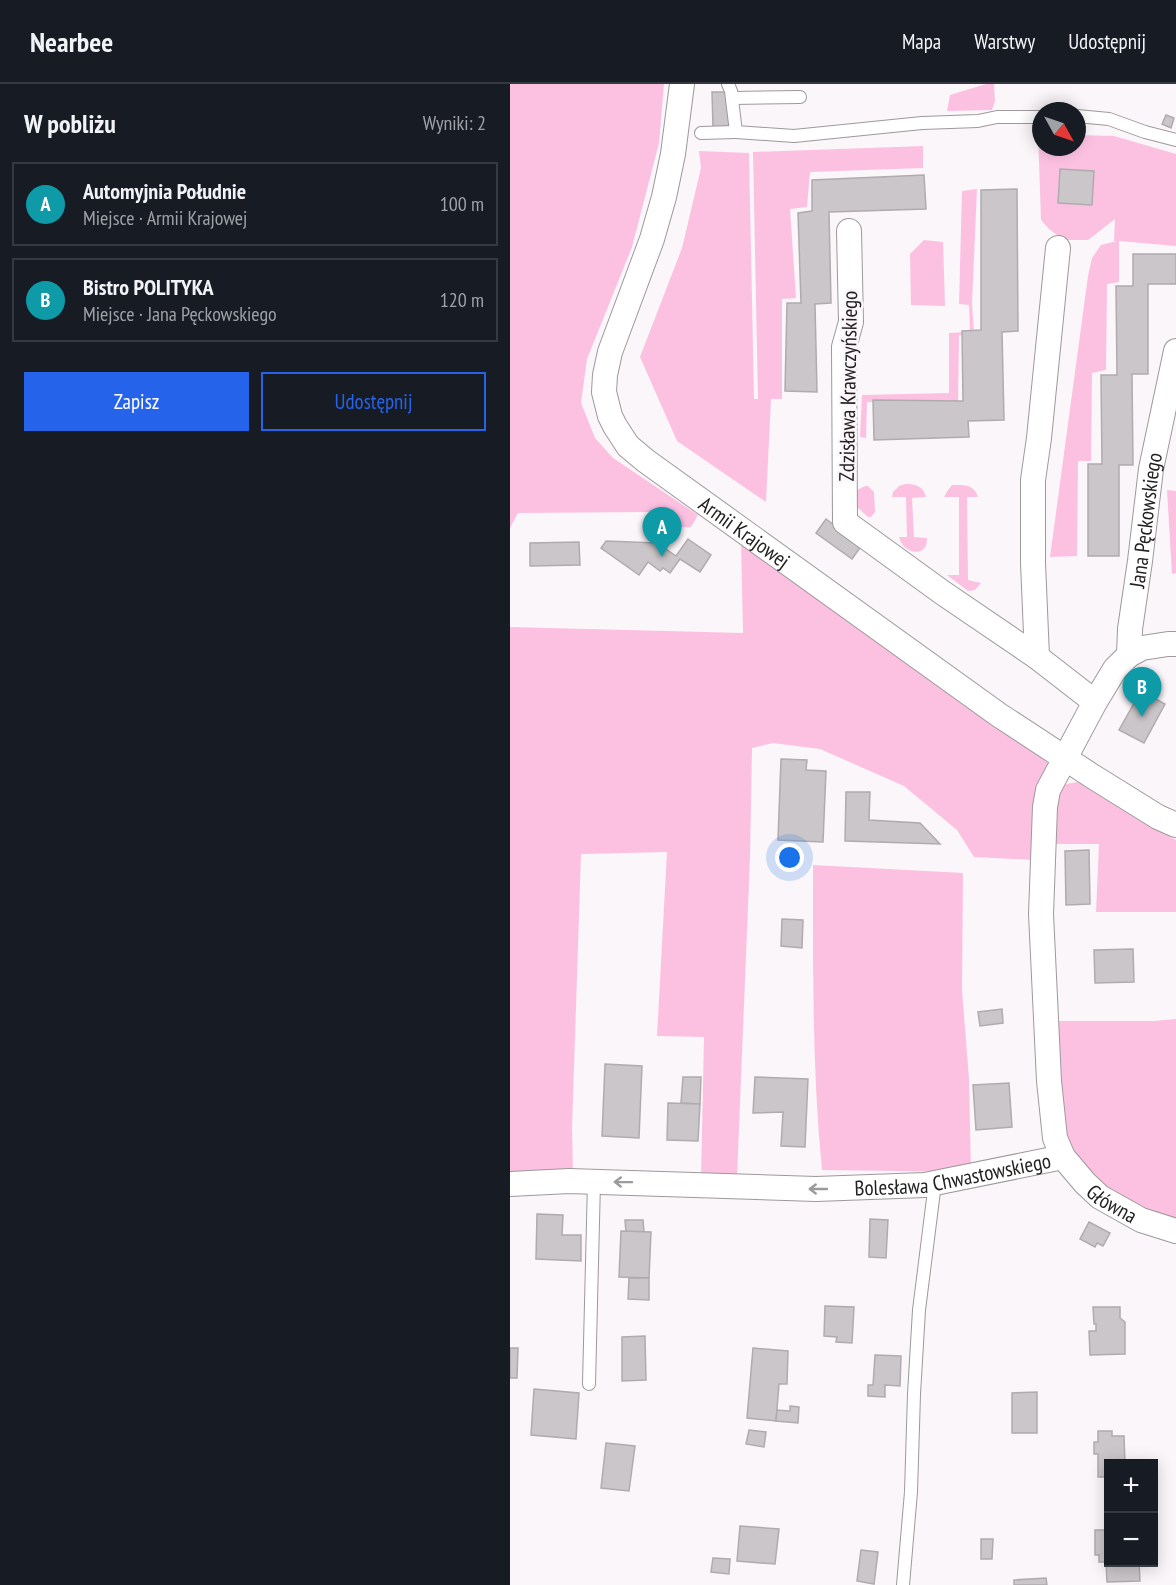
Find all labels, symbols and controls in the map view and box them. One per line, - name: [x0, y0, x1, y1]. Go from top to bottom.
- text: Nearbee: [30, 23, 113, 60]
- text: Mapa: [902, 28, 941, 55]
- text: Warstwy: [974, 28, 1035, 55]
- text: Udostępnij: [1068, 28, 1146, 55]
- north arrow: [1032, 102, 1086, 156]
- text: W pobliżu: [24, 107, 116, 140]
- text: Wyniki: 2: [423, 110, 486, 136]
- text: Automyjnia Południe: [83, 177, 246, 205]
- text: A: [40, 191, 51, 217]
- text: 100 m: [440, 191, 484, 217]
- text: Miejsce · Armii Krajowej: [83, 205, 247, 231]
- text: Bistro POLITYKA: [83, 273, 214, 301]
- text: B: [41, 287, 50, 313]
- text: 120 m: [440, 287, 484, 313]
- street label: Zdzisława Krawczyńskiego: [833, 290, 863, 482]
- text: Miejsce · Jana Pęckowskiego: [83, 301, 277, 327]
- button: Zapisz: [24, 372, 249, 431]
- button: Udostępnij: [261, 372, 486, 431]
- street label: Jana Pęckowskiego: [1123, 450, 1168, 590]
- street label: Armii Krajowej: [694, 490, 795, 574]
- pin: A: [642, 508, 682, 557]
- pin: B: [1122, 668, 1162, 717]
- your location: [775, 843, 804, 872]
- street label: Bolesława Chwastowskiego: [854, 1146, 1053, 1201]
- one-way arrow: [614, 1177, 634, 1188]
- street label: Główna: [1081, 1178, 1142, 1229]
- one-way arrow: [809, 1183, 829, 1195]
- map controls: [1104, 1459, 1158, 1567]
- button: +: [1104, 1459, 1158, 1513]
- button: −: [1104, 1513, 1158, 1567]

